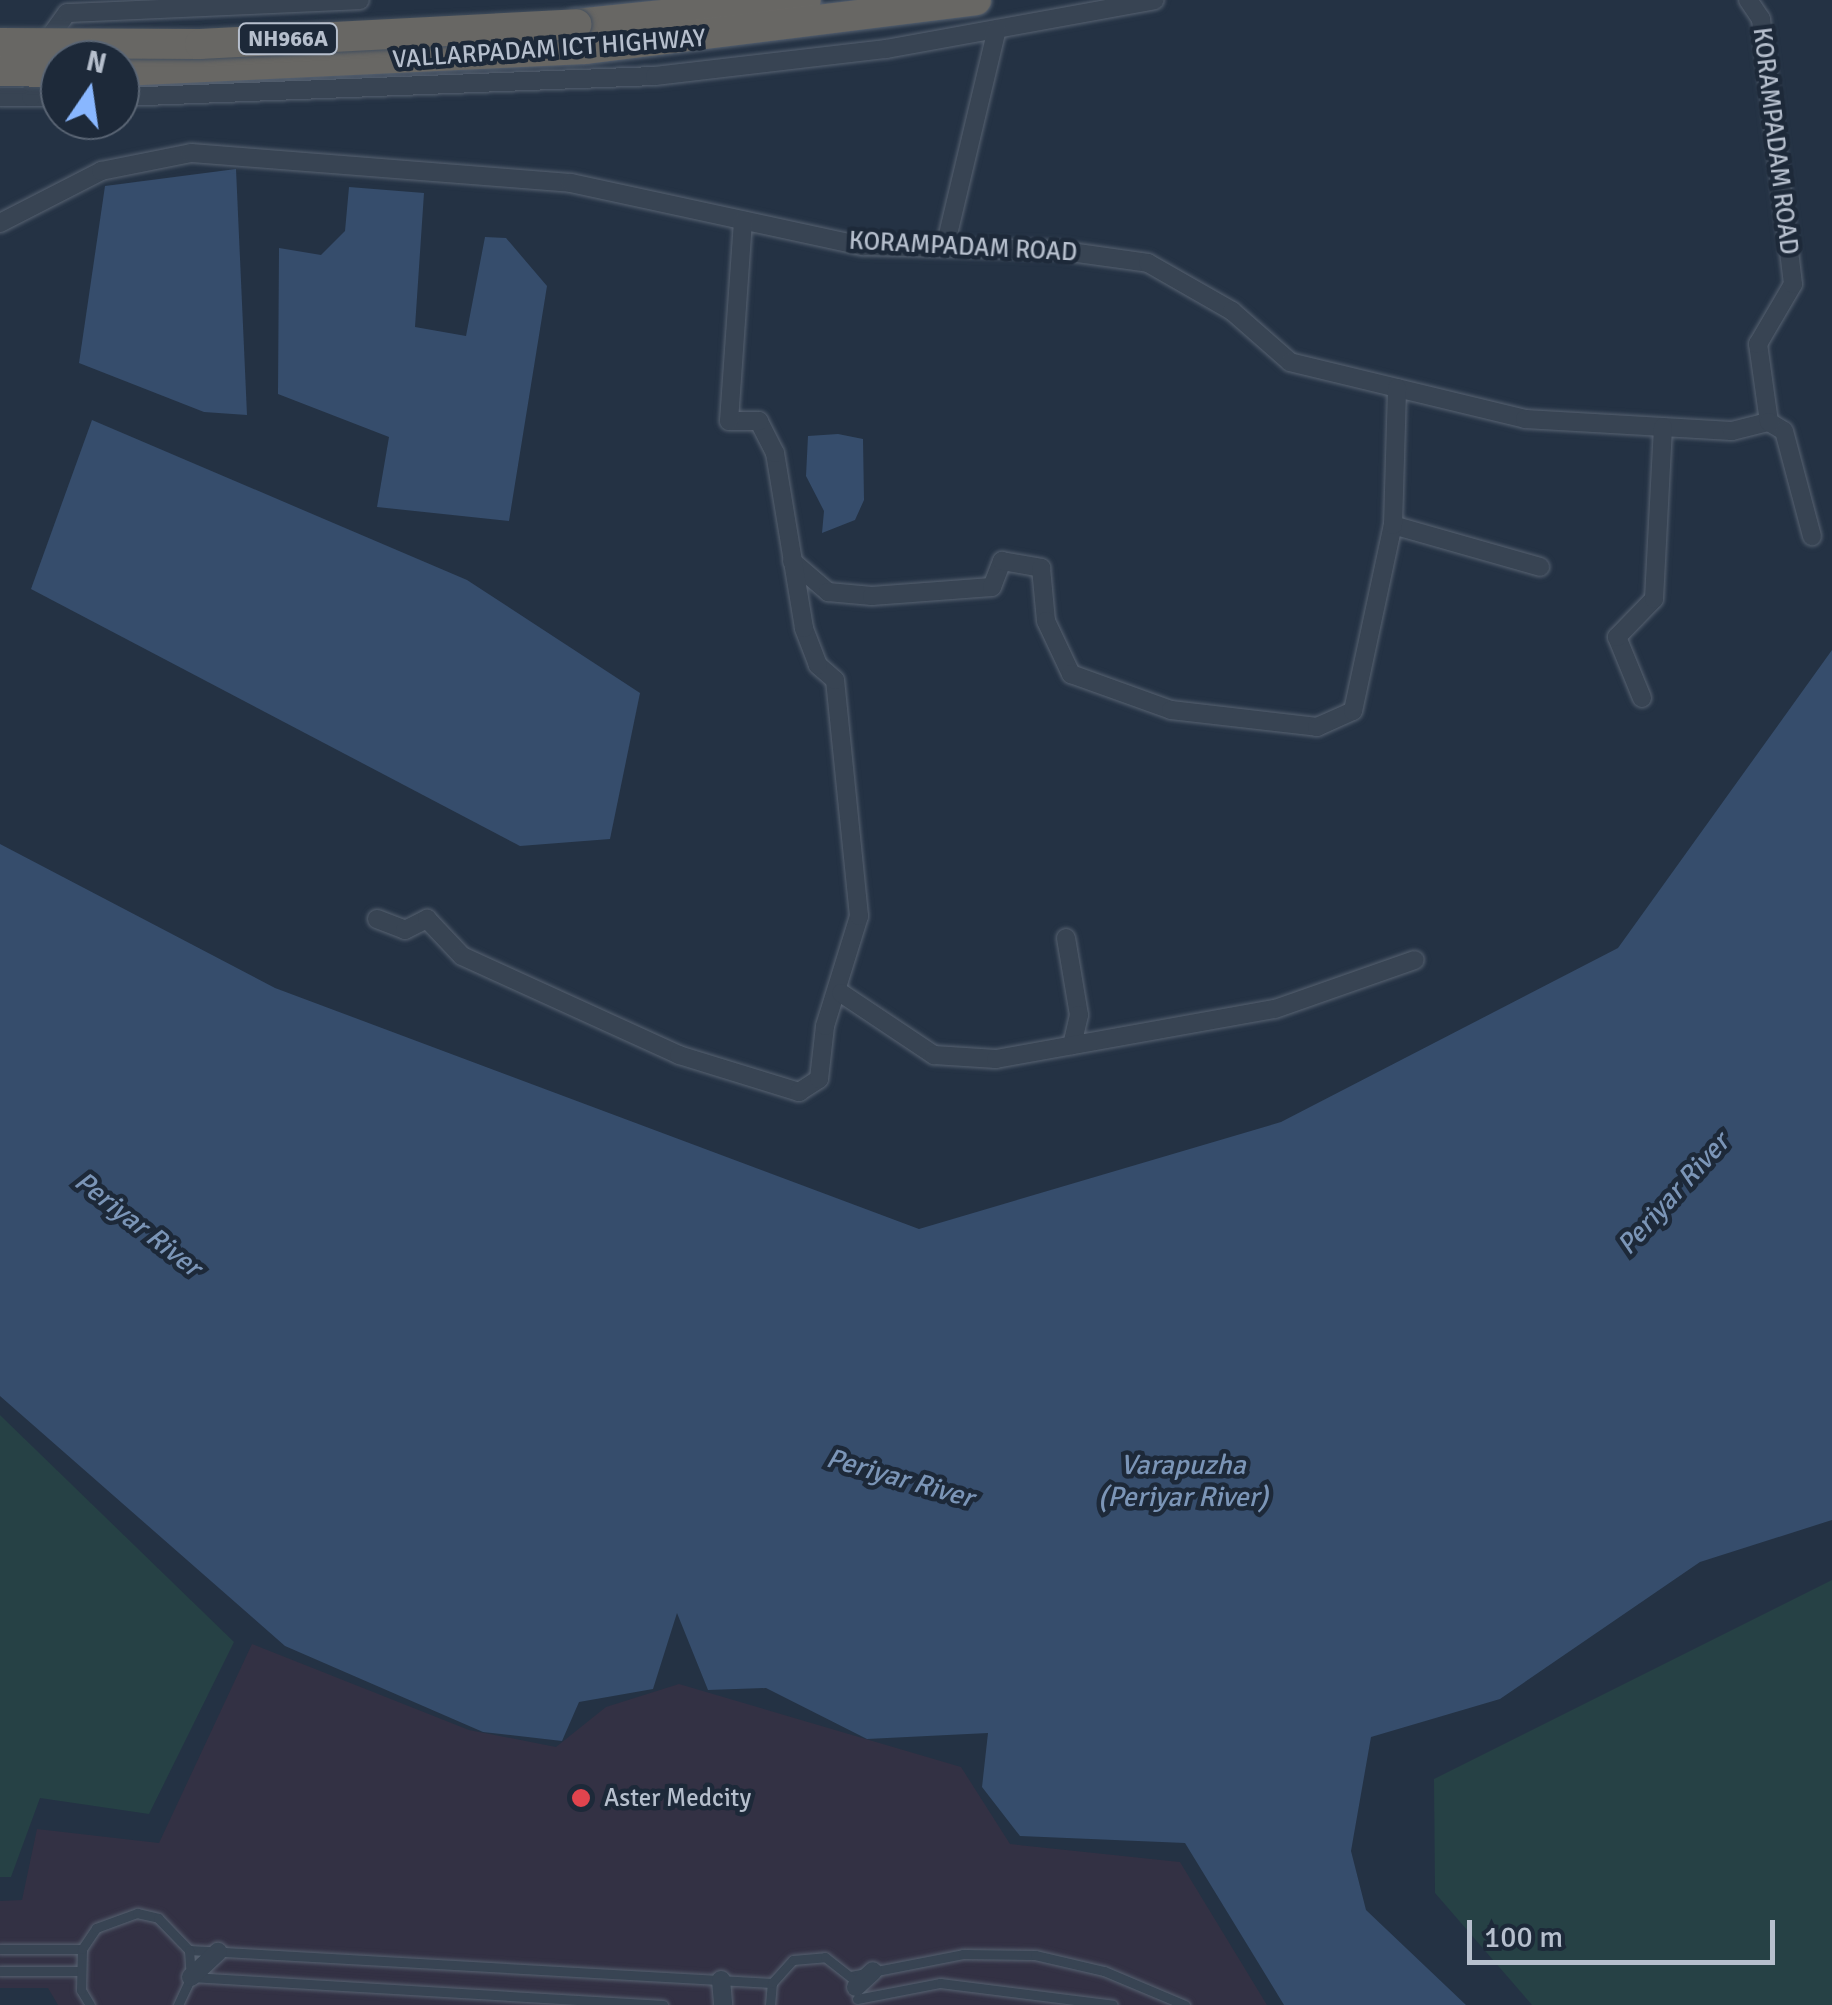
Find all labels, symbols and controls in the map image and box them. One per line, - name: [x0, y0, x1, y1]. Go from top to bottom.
- road number: NH966A: [236, 22, 340, 56]
- street label: VALLARPADAM ICT HIGHWAY: [392, 23, 706, 75]
- street label: KORAMPADAM ROAD: [1746, 26, 1804, 256]
- north arrow: [40, 40, 140, 140]
- text: N: [83, 44, 110, 81]
- street label: KORAMPADAM ROAD: [848, 226, 1078, 268]
- water label: Periyar River: [1610, 1126, 1736, 1262]
- water label: Periyar River: [68, 1164, 208, 1284]
- water label: Periyar River: [823, 1441, 977, 1515]
- water label: Varapuzha (Periyar River): [1098, 1448, 1268, 1514]
- place label: Aster Medcity: [604, 1783, 751, 1813]
- marker: Aster Medcity: [568, 1785, 594, 1811]
- scale bar: [1472, 1900, 1780, 1962]
- text: 100 m: [1484, 1919, 1563, 1956]

